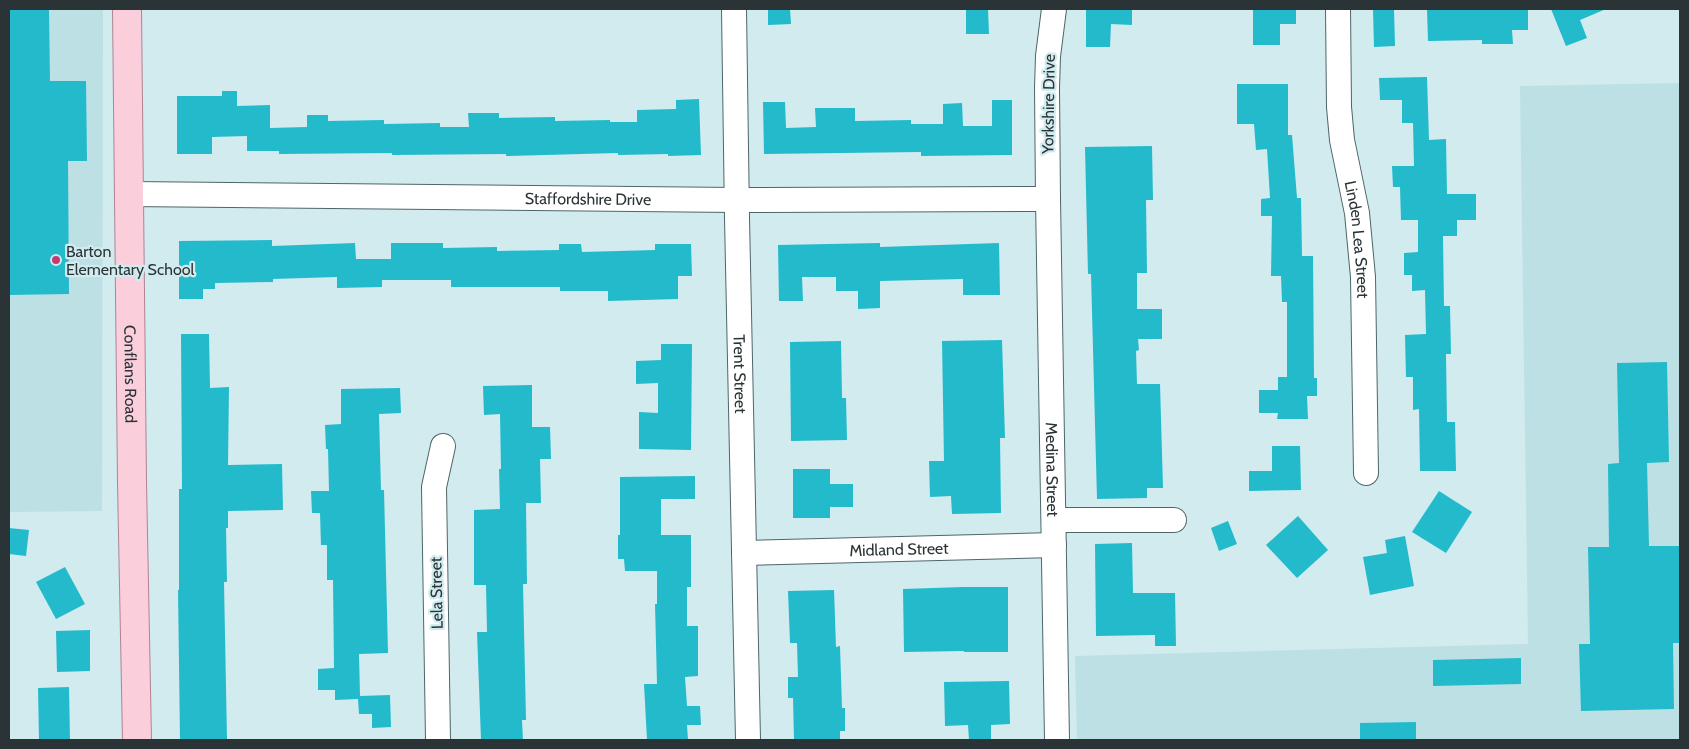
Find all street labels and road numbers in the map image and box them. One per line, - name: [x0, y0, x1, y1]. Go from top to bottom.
- street label: Yorkshire Drive: [1038, 54, 1059, 155]
- street label: Linden Lea Street: [1341, 179, 1372, 299]
- street label: Staffordshire Drive: [525, 189, 651, 209]
- street label: Conflans Road: [120, 325, 140, 423]
- street label: Trent Street: [729, 334, 750, 414]
- street label: Medina Street: [1042, 422, 1062, 518]
- street label: Midland Street: [849, 539, 949, 560]
- street label: Lela Street: [426, 556, 447, 629]

